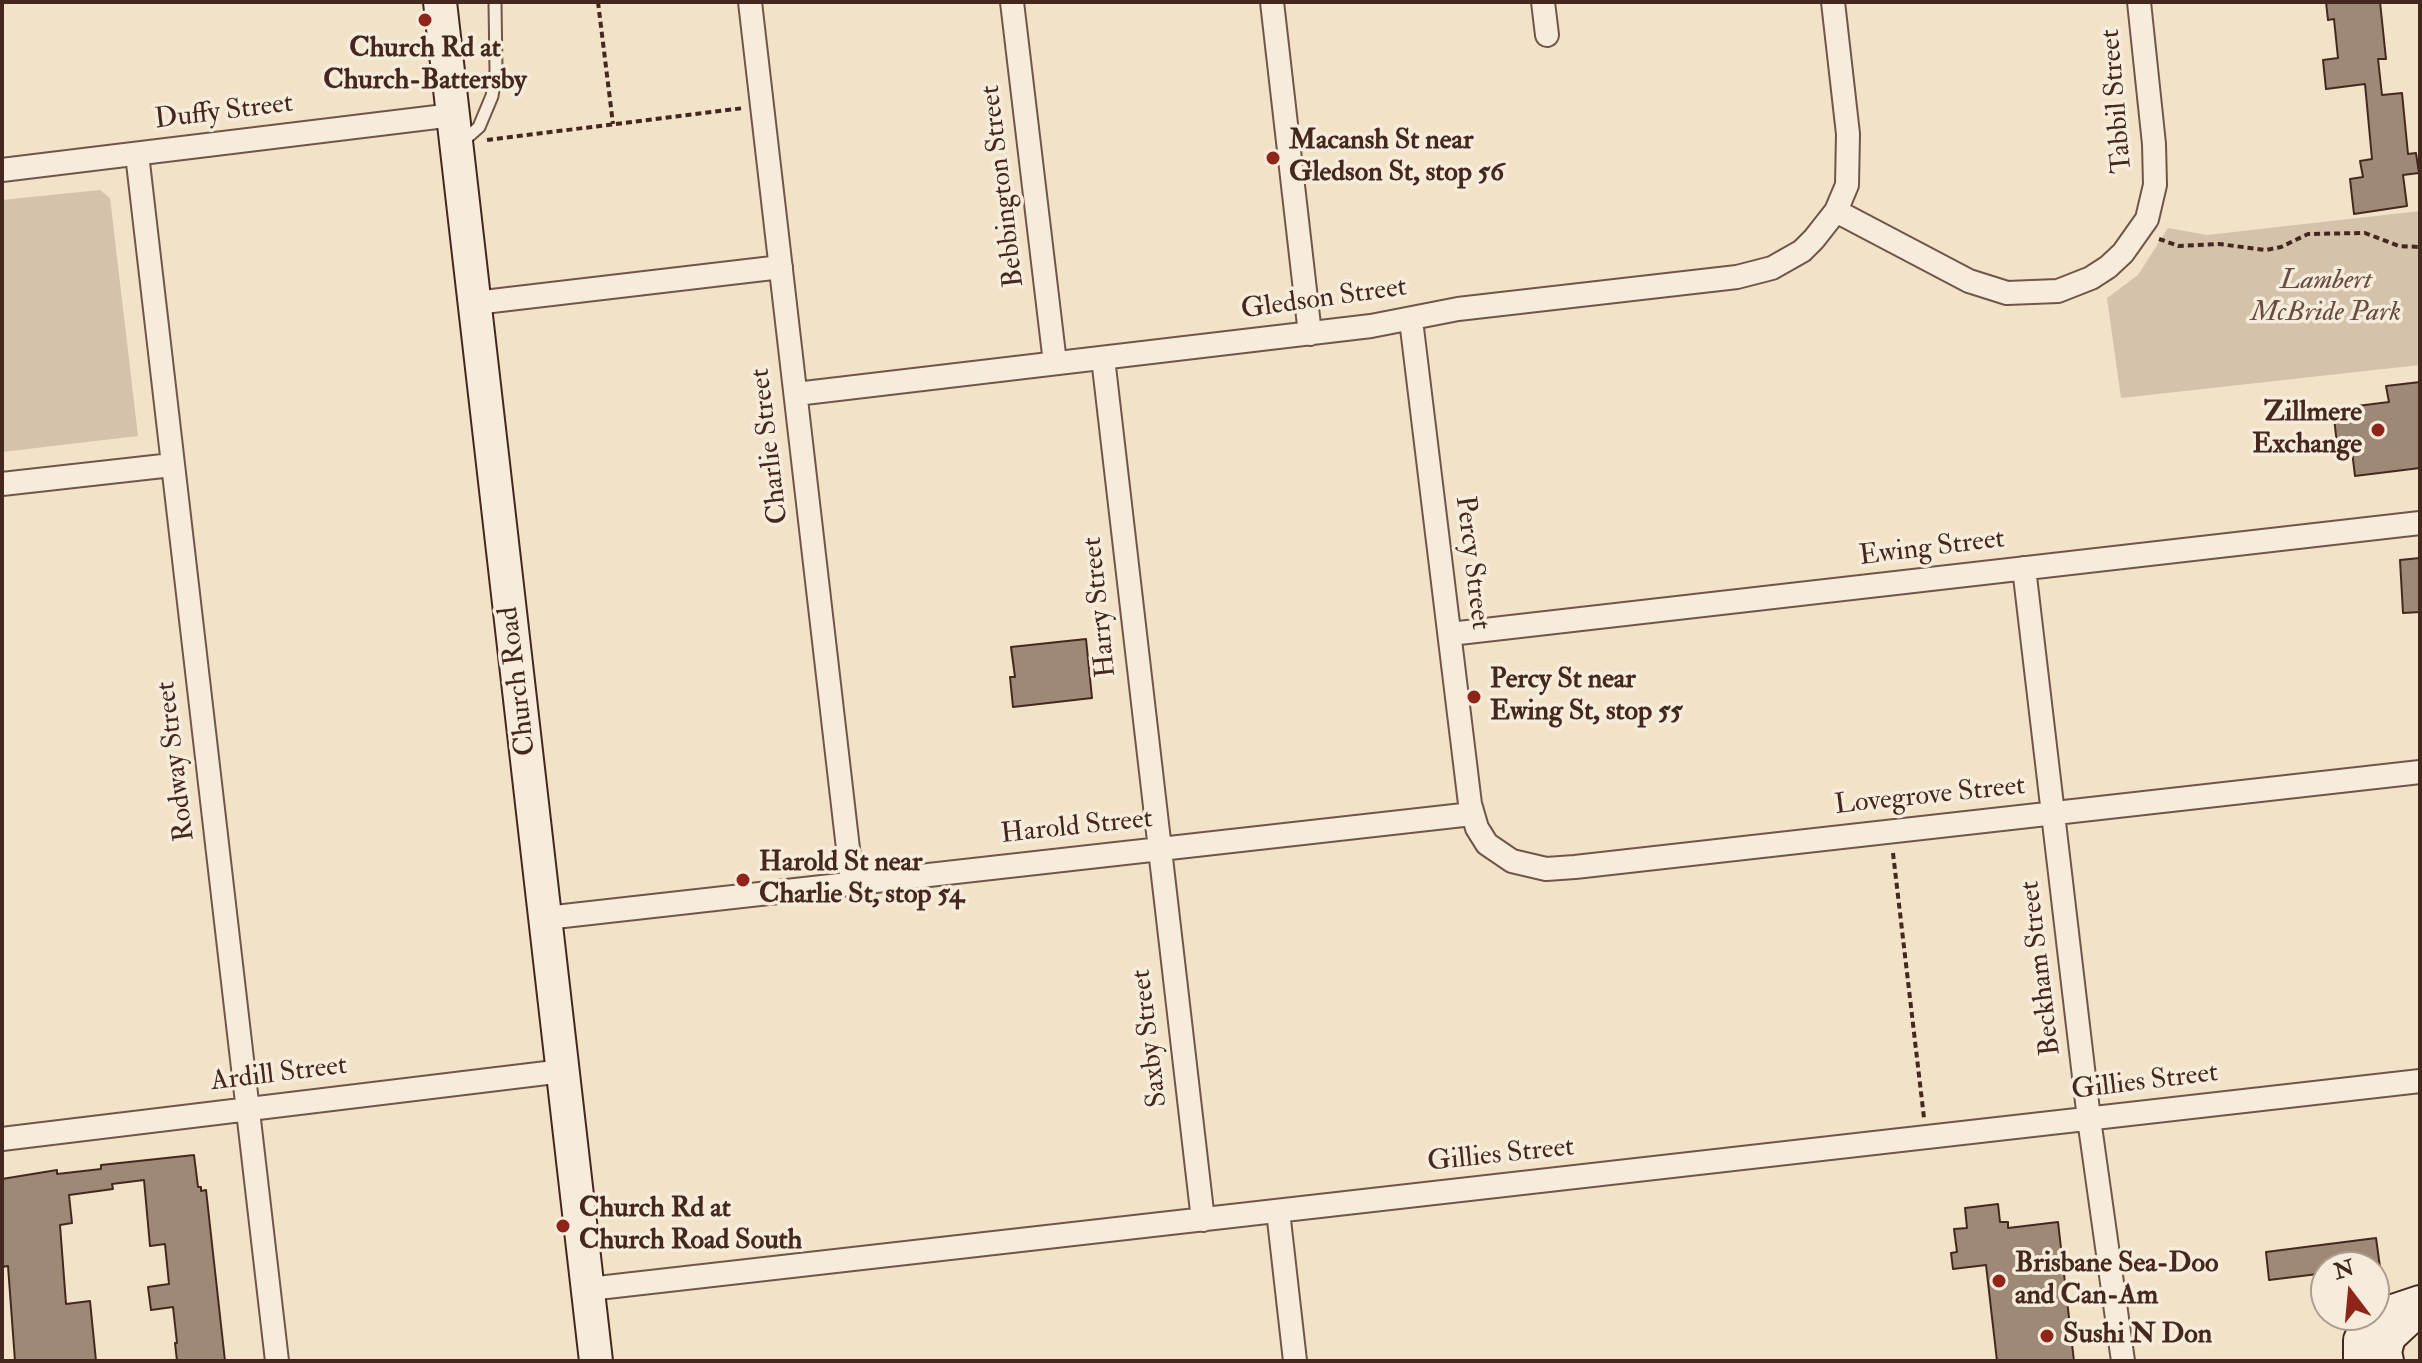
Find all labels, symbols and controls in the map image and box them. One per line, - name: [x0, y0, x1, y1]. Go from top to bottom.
- marker: Church Rd at Church-Battersby: [416, 11, 434, 29]
- street label: Tabbil Street: [2095, 28, 2141, 174]
- place label: Church Rd at Church-Battersby: [323, 33, 527, 99]
- street label: Bebbington Street: [975, 83, 1033, 289]
- street label: Duffy Street: [153, 88, 295, 138]
- place label: Macansh St near Gledson St, stop 56: [1289, 125, 1504, 191]
- marker: Macansh St near Gledson St, stop 56: [1264, 149, 1282, 167]
- park label: Lambert McBride Park: [2251, 265, 2401, 331]
- street label: Gledson Street: [1239, 272, 1409, 328]
- street label: Charlie Street: [745, 366, 797, 526]
- place label: Zillmere Exchange: [2252, 397, 2362, 463]
- marker: Zillmere Exchange: [2369, 421, 2387, 439]
- street label: Percy Street: [1446, 494, 1496, 632]
- street label: Ewing Street: [1857, 523, 2007, 575]
- street label: Harry Street: [1077, 535, 1125, 679]
- street label: Church Road: [493, 604, 545, 758]
- place label: Percy St near Ewing St, stop 55: [1490, 664, 1683, 730]
- street label: Rodway Street: [151, 679, 203, 843]
- marker: Percy St near Ewing St, stop 55: [1465, 688, 1483, 706]
- street label: Lovegrove Street: [1833, 770, 2027, 824]
- street label: Harold Street: [999, 803, 1155, 853]
- place label: Harold St near Charlie St, stop 54: [759, 847, 964, 913]
- marker: Harold St near Charlie St, stop 54: [734, 871, 752, 889]
- street label: Beckham Street: [2015, 879, 2069, 1057]
- street label: Saxby Street: [1126, 967, 1176, 1109]
- street label: Ardill Street: [209, 1050, 349, 1100]
- street label: Gillies Street: [2070, 1057, 2220, 1109]
- street label: Gillies Street: [1426, 1132, 1576, 1180]
- place label: Church Rd at Church Road South: [579, 1193, 802, 1259]
- marker: Church Rd at Church Road South: [554, 1217, 572, 1235]
- place label: Brisbane Sea-Doo and Can-Am: [2015, 1248, 2218, 1314]
- north arrow: [2310, 1251, 2390, 1331]
- text: N: [2331, 1254, 2357, 1286]
- marker: Brisbane Sea-Doo and Can-Am: [1990, 1272, 2008, 1290]
- place label: Sushi N Don: [2063, 1319, 2212, 1353]
- marker: Sushi N Don: [2038, 1327, 2056, 1345]

